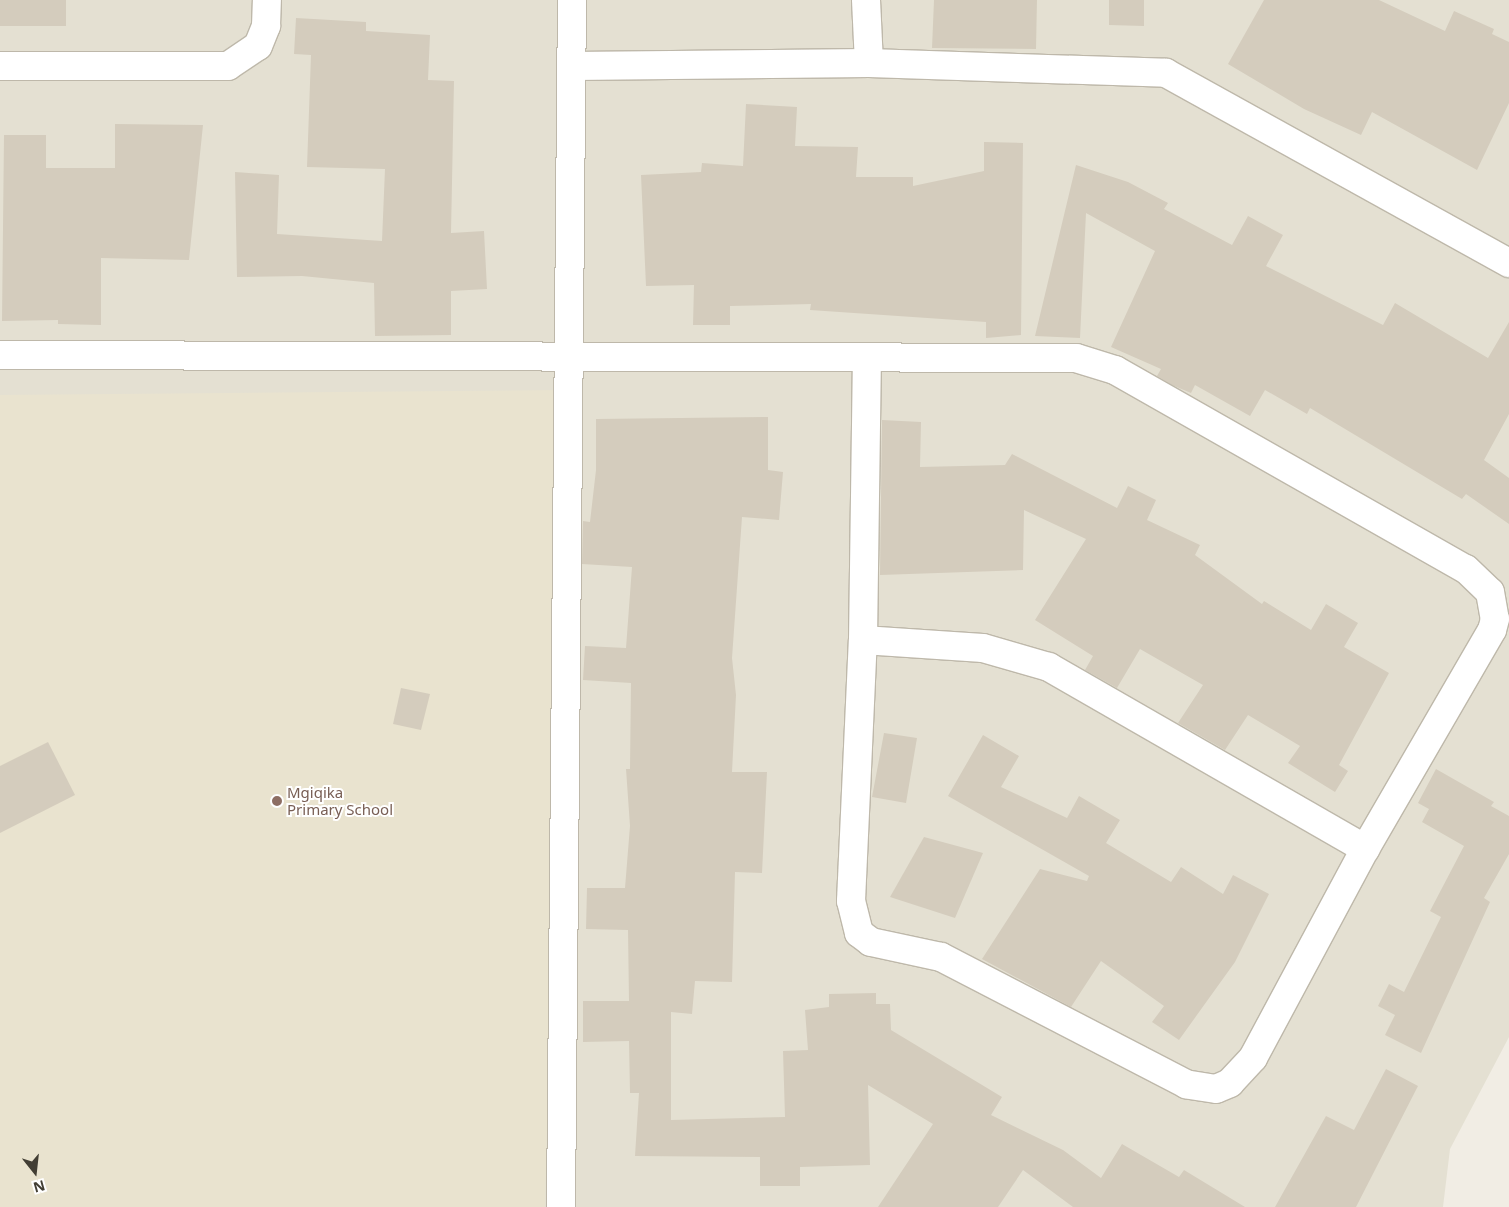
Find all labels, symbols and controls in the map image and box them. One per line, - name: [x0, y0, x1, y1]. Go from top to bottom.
- place label: Mgiqika Primary School: [287, 783, 393, 818]
- marker: Mgiqika Primary School: [271, 795, 283, 807]
- north arrow: [10, 1147, 60, 1197]
- text: N: [31, 1176, 47, 1198]

